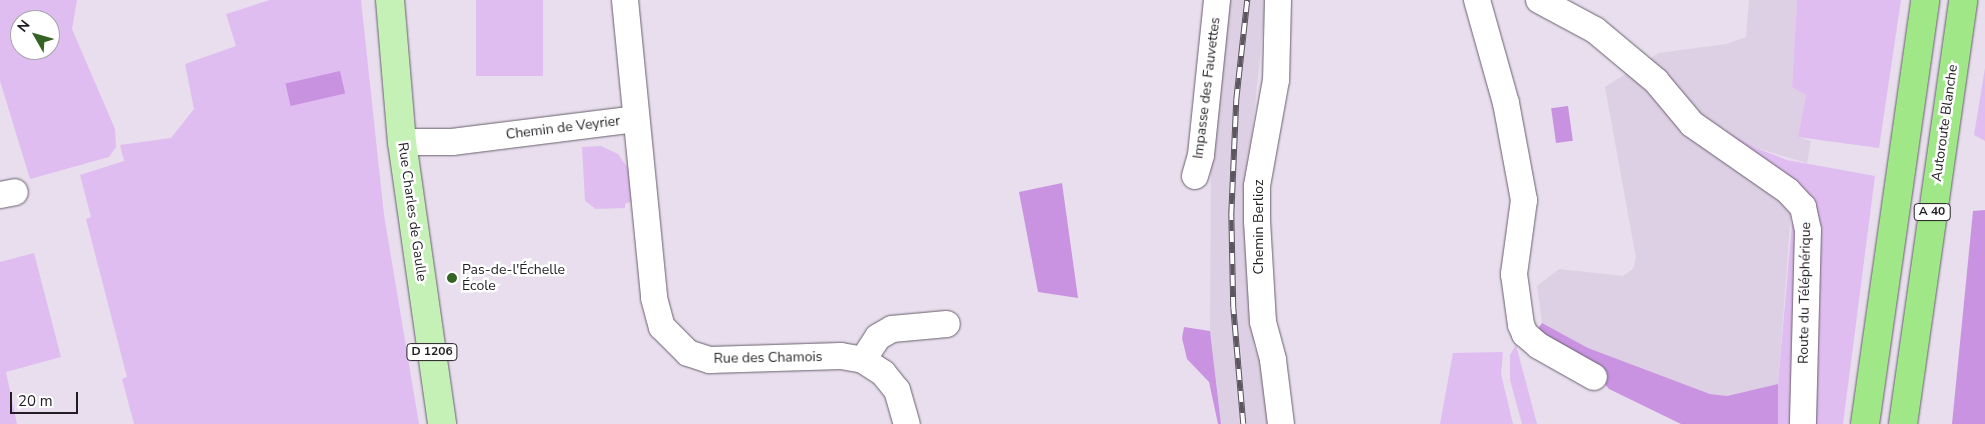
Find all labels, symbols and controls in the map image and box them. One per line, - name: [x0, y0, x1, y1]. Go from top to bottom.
- north arrow: [10, 10, 60, 60]
- text: N: [13, 16, 34, 36]
- street label: Impasse des Fauvettes: [1190, 16, 1224, 160]
- street label: Autoroute Blanche: [1928, 63, 1962, 183]
- street label: Chemin de Veyrier: [505, 113, 621, 143]
- street label: Rue Charles de Gaulle: [394, 141, 430, 283]
- street label: Chemin Berlioz: [1251, 179, 1267, 275]
- road number: A 40: [1913, 202, 1951, 222]
- street label: Route du Téléphérique: [1795, 222, 1815, 364]
- place label: Pas-de-l'Échelle École: [462, 262, 565, 294]
- marker: Pas-de-l'Échelle École: [446, 272, 458, 284]
- road number: D 1206: [406, 342, 458, 362]
- street label: Rue des Chamois: [713, 349, 823, 367]
- scale bar: [12, 382, 80, 414]
- text: 20 m: [18, 391, 53, 411]

